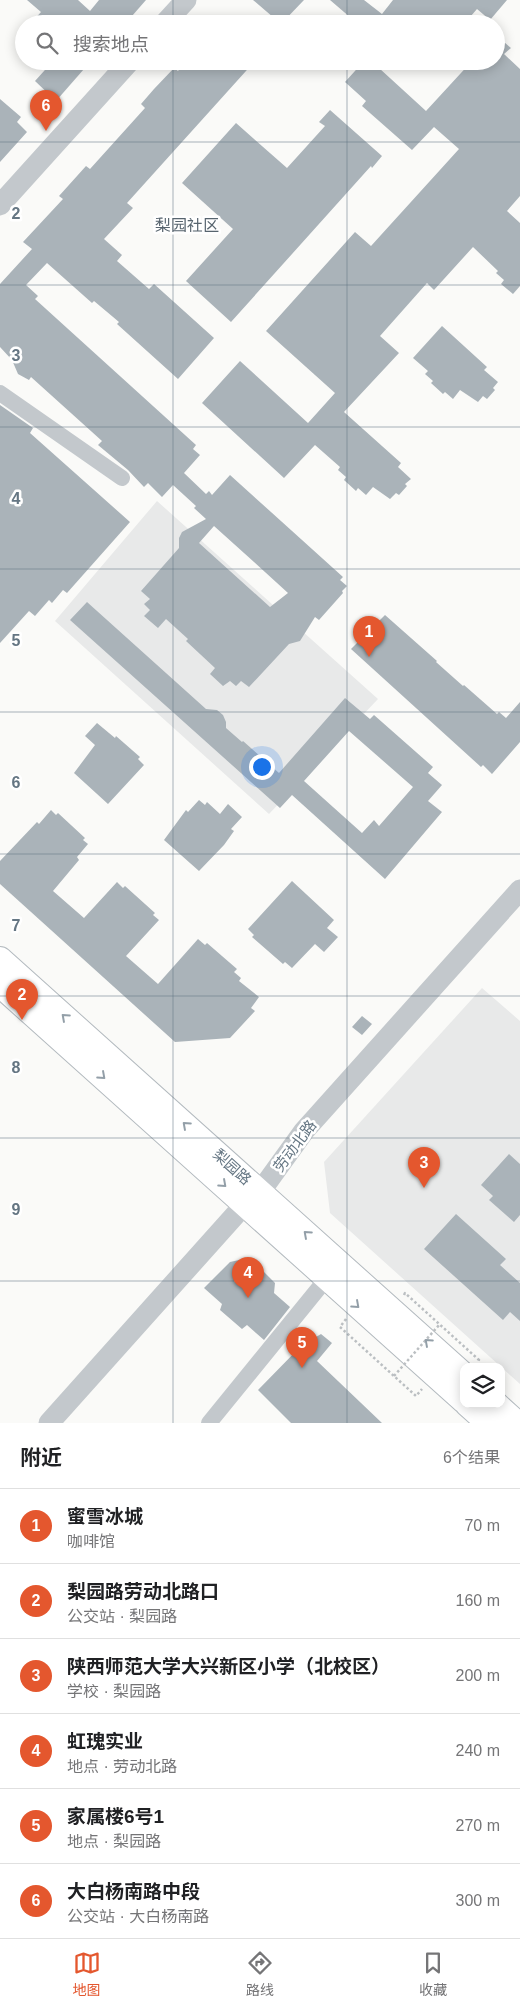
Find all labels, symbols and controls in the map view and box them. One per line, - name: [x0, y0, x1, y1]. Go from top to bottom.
- search box: [15, 15, 505, 70]
- icon: search: [33, 29, 61, 57]
- text: 搜索地点: [73, 34, 149, 55]
- pin: 6: [30, 90, 62, 131]
- text: 2: [12, 205, 21, 222]
- district label: 梨园社区: [155, 217, 219, 234]
- text: 3: [12, 347, 21, 364]
- text: 4: [12, 490, 21, 507]
- pin: 1: [353, 616, 385, 657]
- text: 5: [12, 632, 21, 649]
- your location: [249, 754, 275, 780]
- text: 6: [12, 774, 21, 791]
- text: 7: [12, 917, 21, 934]
- pin: 2: [6, 979, 38, 1020]
- one-way arrow: [61, 1014, 70, 1023]
- text: 8: [12, 1059, 21, 1076]
- one-way arrow: [96, 1070, 105, 1079]
- street label: 劳动北路: [270, 1117, 319, 1175]
- one-way arrow: [182, 1122, 191, 1131]
- street label: 梨园路: [210, 1145, 255, 1188]
- pin: 3: [408, 1147, 440, 1188]
- one-way arrow: [217, 1178, 226, 1187]
- text: 9: [12, 1201, 21, 1218]
- one-way arrow: [303, 1231, 312, 1240]
- pin: 4: [232, 1257, 264, 1298]
- one-way arrow: [351, 1299, 360, 1308]
- pin: 5: [286, 1327, 318, 1368]
- one-way arrow: [424, 1339, 433, 1348]
- map controls: [460, 1363, 505, 1408]
- button: layers: [460, 1363, 505, 1408]
- text: 附近: [20, 1446, 62, 1469]
- text: 6个结果: [443, 1449, 500, 1466]
- text: 蜜雪冰城: [67, 1506, 143, 1527]
- text: 1: [32, 1517, 40, 1534]
- text: 70 m: [464, 1517, 500, 1534]
- text: 咖啡馆: [67, 1533, 115, 1550]
- text: 梨园路劳动北路口: [67, 1581, 219, 1602]
- text: 2: [32, 1592, 40, 1609]
- text: 160 m: [456, 1592, 500, 1609]
- text: 公交站 · 梨园路: [67, 1608, 177, 1625]
- text: 陕西师范大学大兴新区小学（北校区）: [67, 1656, 390, 1677]
- text: 3: [32, 1667, 40, 1684]
- text: 200 m: [456, 1667, 500, 1684]
- text: 学校 · 梨园路: [67, 1683, 161, 1700]
- text: 虹瑰实业: [67, 1731, 143, 1752]
- text: 4: [32, 1742, 40, 1759]
- text: 240 m: [456, 1742, 500, 1759]
- text: 地点 · 劳动北路: [67, 1758, 177, 1775]
- text: 家属楼6号1: [67, 1806, 164, 1827]
- text: 5: [32, 1817, 40, 1834]
- text: 270 m: [456, 1817, 500, 1834]
- text: 地点 · 梨园路: [67, 1833, 161, 1850]
- text: 大白杨南路中段: [67, 1881, 200, 1902]
- text: 6: [32, 1892, 40, 1909]
- text: 300 m: [456, 1892, 500, 1909]
- text: 公交站 · 大白杨南路: [67, 1908, 209, 1925]
- tab: 地图: [73, 1949, 101, 1999]
- tab: 路线: [246, 1949, 274, 1999]
- tab: 收藏: [419, 1949, 447, 1999]

